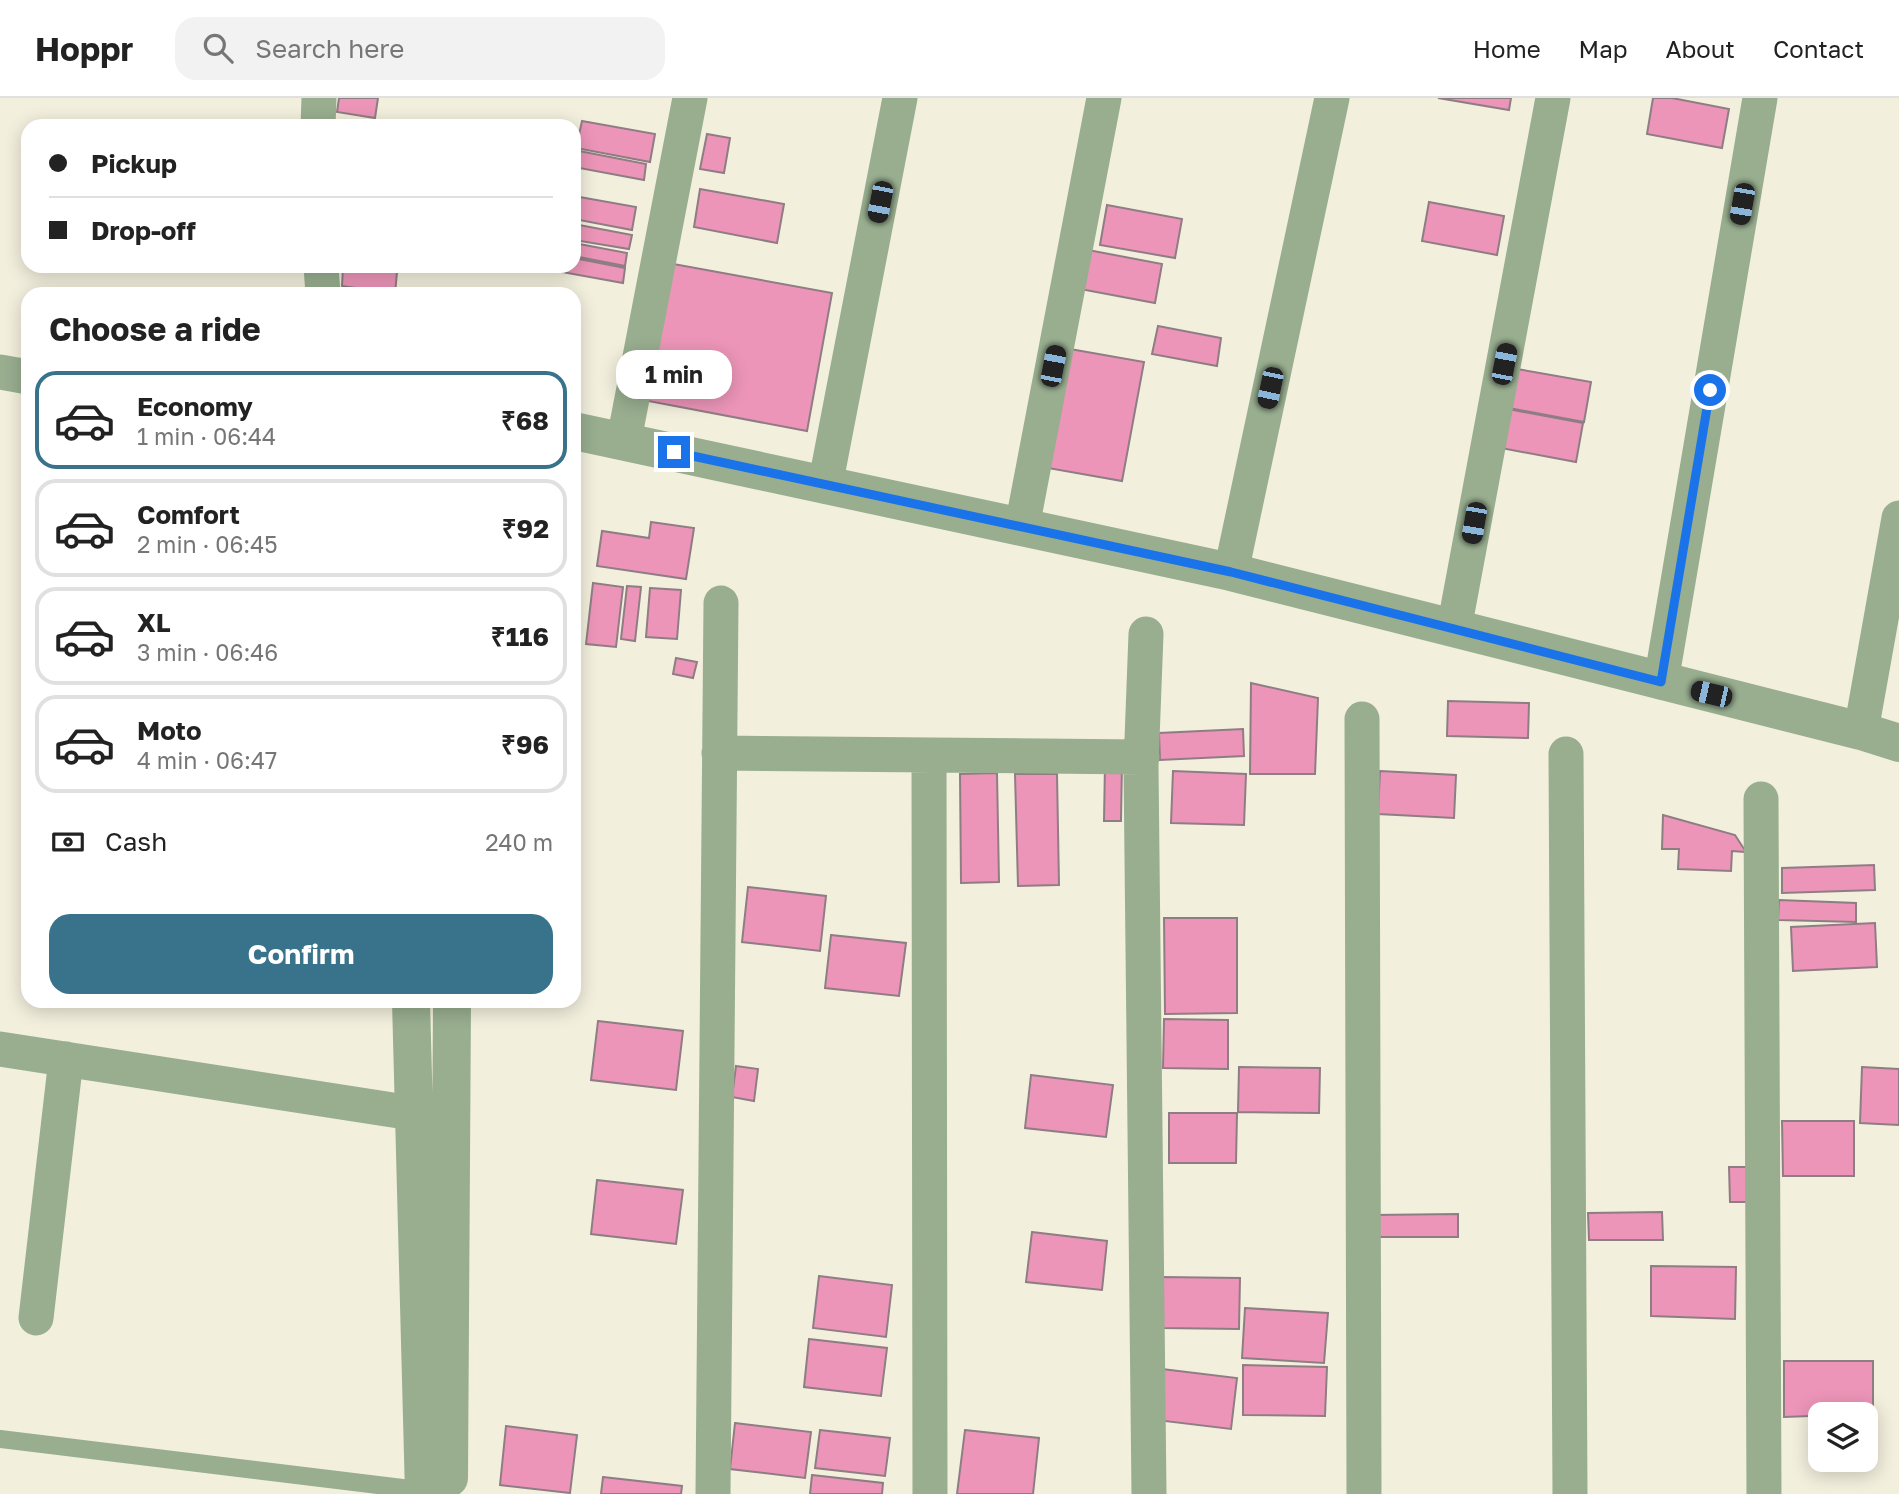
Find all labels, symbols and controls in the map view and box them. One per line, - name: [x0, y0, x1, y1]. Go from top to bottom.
- search box: [175, 17, 665, 80]
- text: Hoppr: [35, 29, 133, 68]
- icon: search: [199, 29, 237, 67]
- text: Search here: [255, 33, 404, 64]
- text: Home: [1473, 34, 1541, 63]
- text: Map: [1579, 34, 1628, 63]
- text: About: [1666, 34, 1735, 63]
- text: Contact: [1773, 34, 1864, 63]
- text: Pickup: [91, 148, 177, 179]
- car: [866, 179, 895, 225]
- car: [1729, 181, 1756, 227]
- text: Drop-off: [91, 215, 196, 246]
- text: Choose a ride: [49, 310, 261, 348]
- car: [1490, 341, 1519, 387]
- car: [1039, 343, 1068, 389]
- callout: 1 min: [616, 350, 732, 400]
- text: 1 min: [645, 360, 703, 388]
- car: [1256, 365, 1285, 411]
- route start: [1694, 374, 1726, 406]
- icon: car: [53, 389, 116, 452]
- text: Economy: [137, 391, 253, 422]
- text: ₹68: [501, 405, 549, 436]
- text: 1 min · 06:44: [137, 422, 276, 450]
- route end: [658, 436, 690, 468]
- icon: car: [53, 497, 116, 560]
- text: Comfort: [137, 499, 240, 530]
- car: [1461, 500, 1488, 546]
- text: ₹92: [502, 513, 549, 544]
- text: 2 min · 06:45: [137, 530, 278, 558]
- icon: car: [53, 605, 116, 668]
- text: XL: [137, 607, 171, 638]
- text: ₹116: [491, 621, 549, 652]
- text: 3 min · 06:46: [137, 638, 278, 666]
- car: [1689, 679, 1734, 709]
- icon: car: [53, 713, 116, 776]
- text: Moto: [137, 715, 202, 746]
- text: ₹96: [501, 729, 549, 760]
- text: 4 min · 06:47: [137, 746, 277, 774]
- icon: cash: [49, 823, 87, 861]
- text: Cash: [105, 826, 167, 857]
- text: 240 m: [485, 828, 553, 856]
- button: Confirm: [49, 914, 553, 994]
- map controls: [1808, 1402, 1878, 1472]
- button: layers: [1808, 1402, 1878, 1472]

